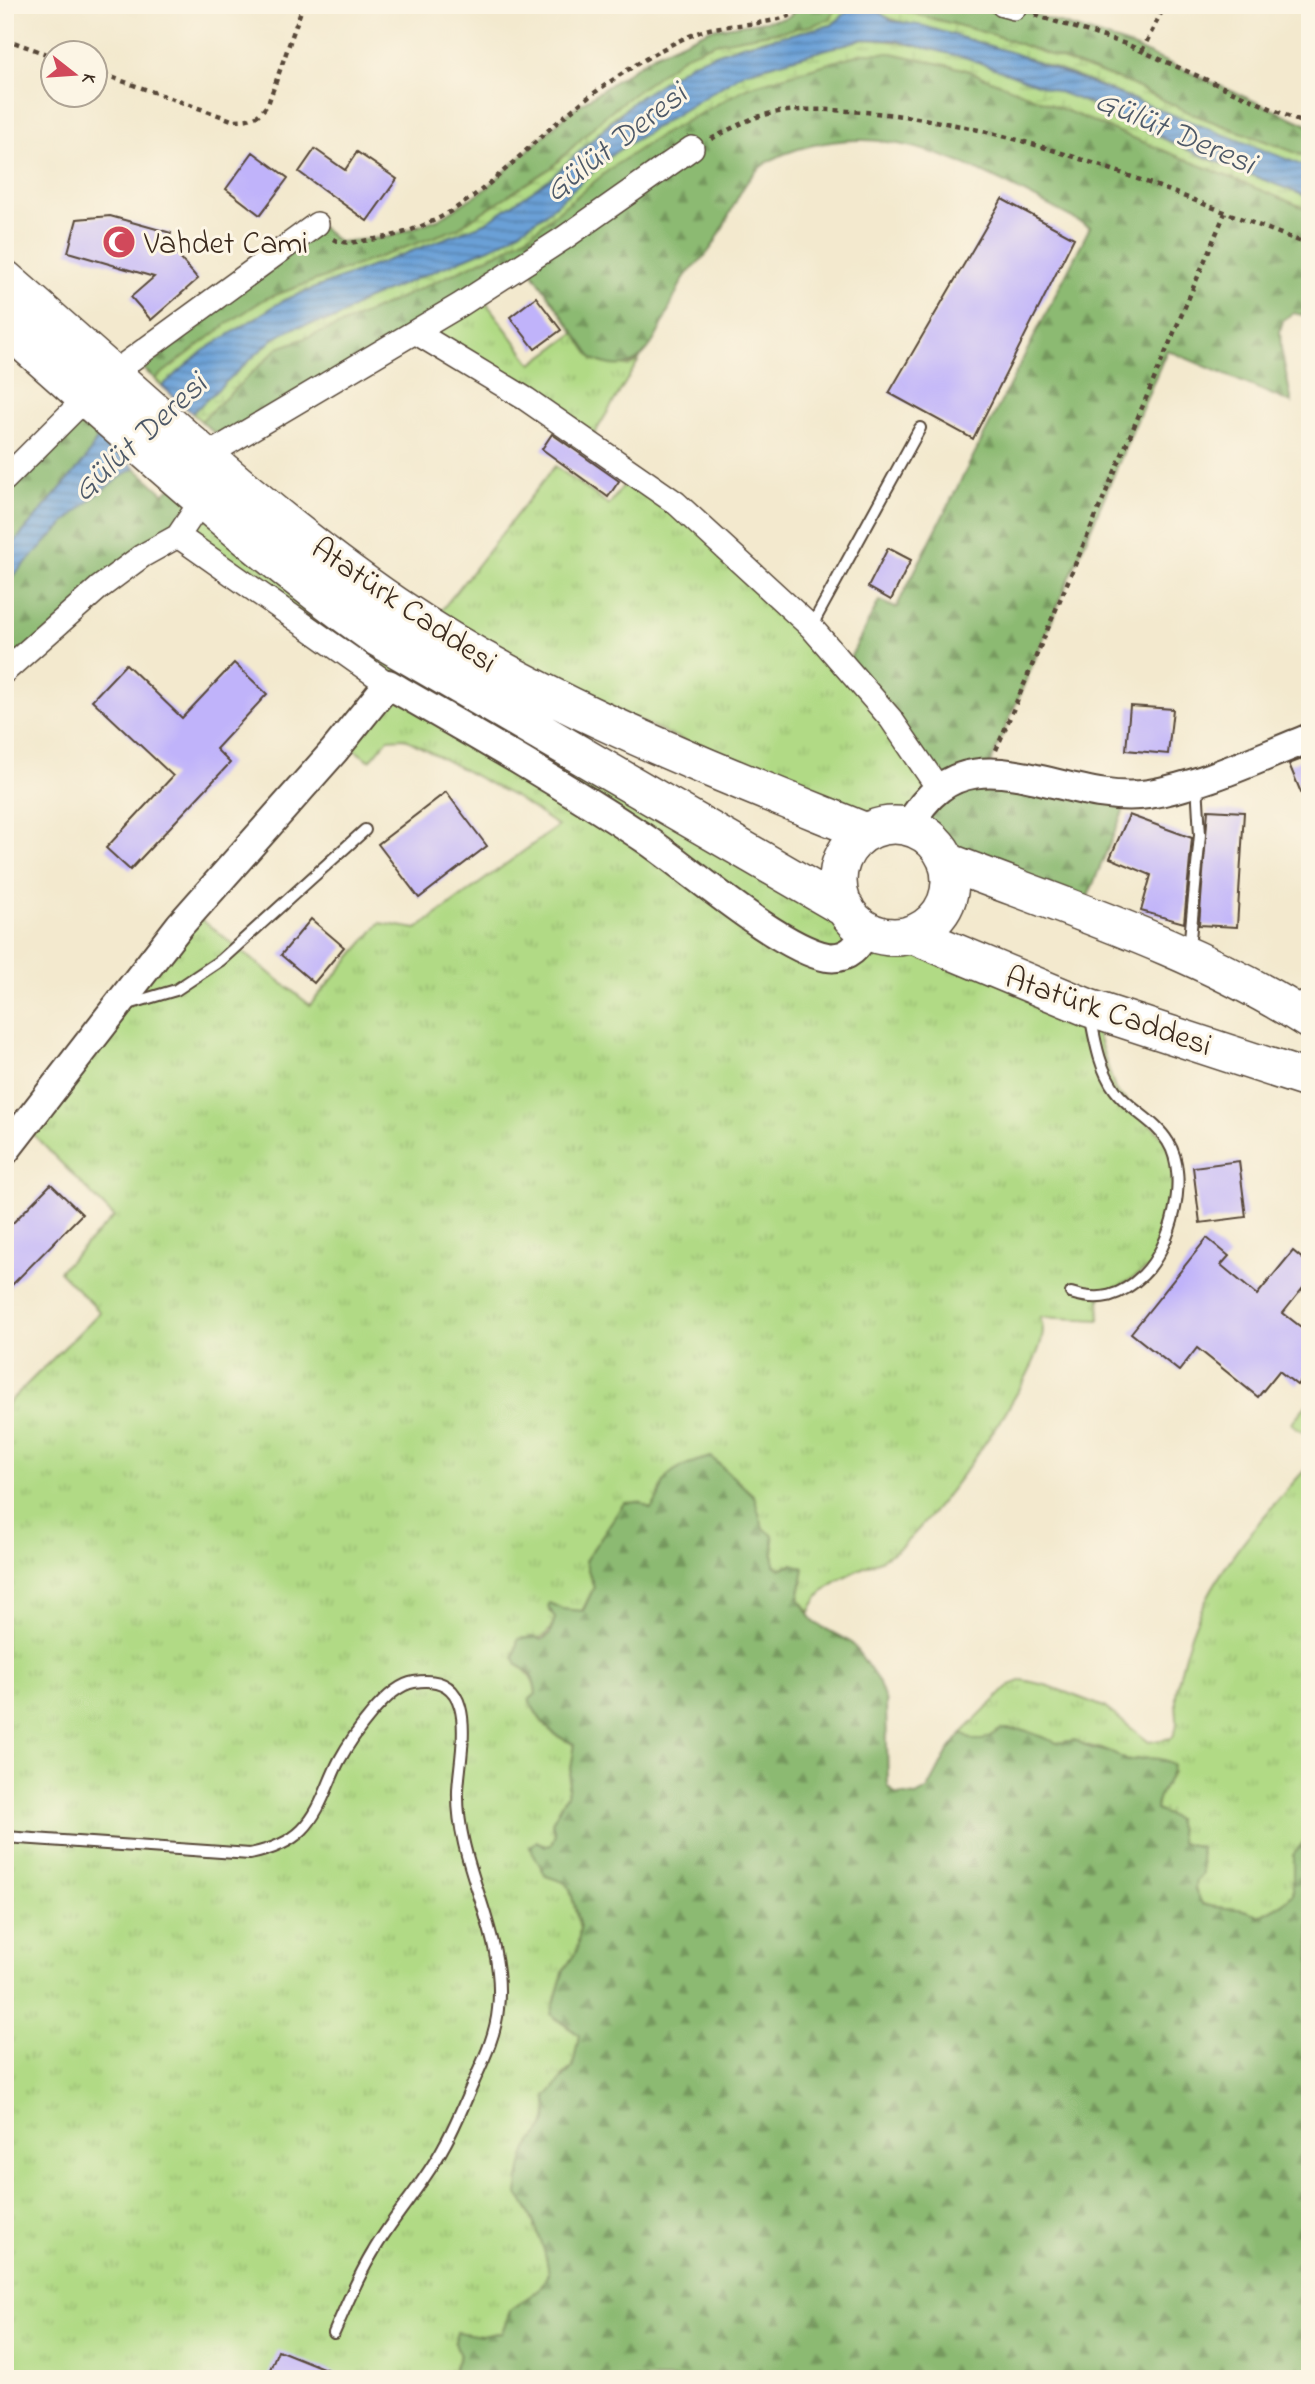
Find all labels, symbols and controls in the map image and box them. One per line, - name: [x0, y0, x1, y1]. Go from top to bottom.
- north arrow: [38, 38, 108, 108]
- text: K: [73, 70, 102, 87]
- water label: Gülüt Deresi: [535, 71, 701, 215]
- water label: Gülüt Deresi: [1087, 78, 1265, 190]
- place label: Vahdet Cami: [143, 222, 308, 269]
- mosque icon: Vahdet Cami: [100, 223, 138, 261]
- water label: Gülüt Deresi: [62, 361, 221, 514]
- street label: Atatürk Caddesi: [300, 527, 506, 687]
- street label: Atatürk Caddesi: [998, 956, 1218, 1071]

